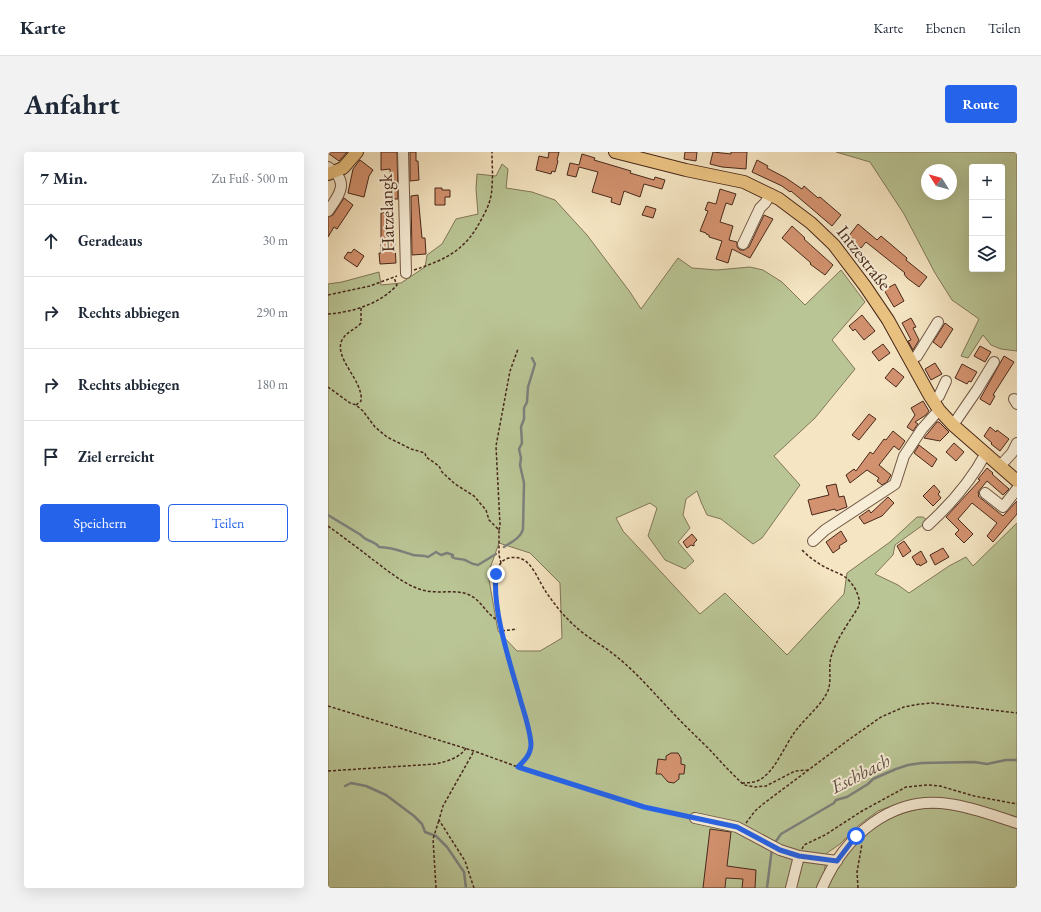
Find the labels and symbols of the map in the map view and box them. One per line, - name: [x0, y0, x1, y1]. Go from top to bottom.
- north arrow: [921, 164, 957, 200]
- street label: Hatzelangk: [374, 173, 399, 253]
- street label: Intzestraße: [832, 221, 897, 295]
- route end: [487, 565, 505, 583]
- water label: Eschbach: [825, 748, 894, 799]
- route start: [847, 827, 865, 845]

